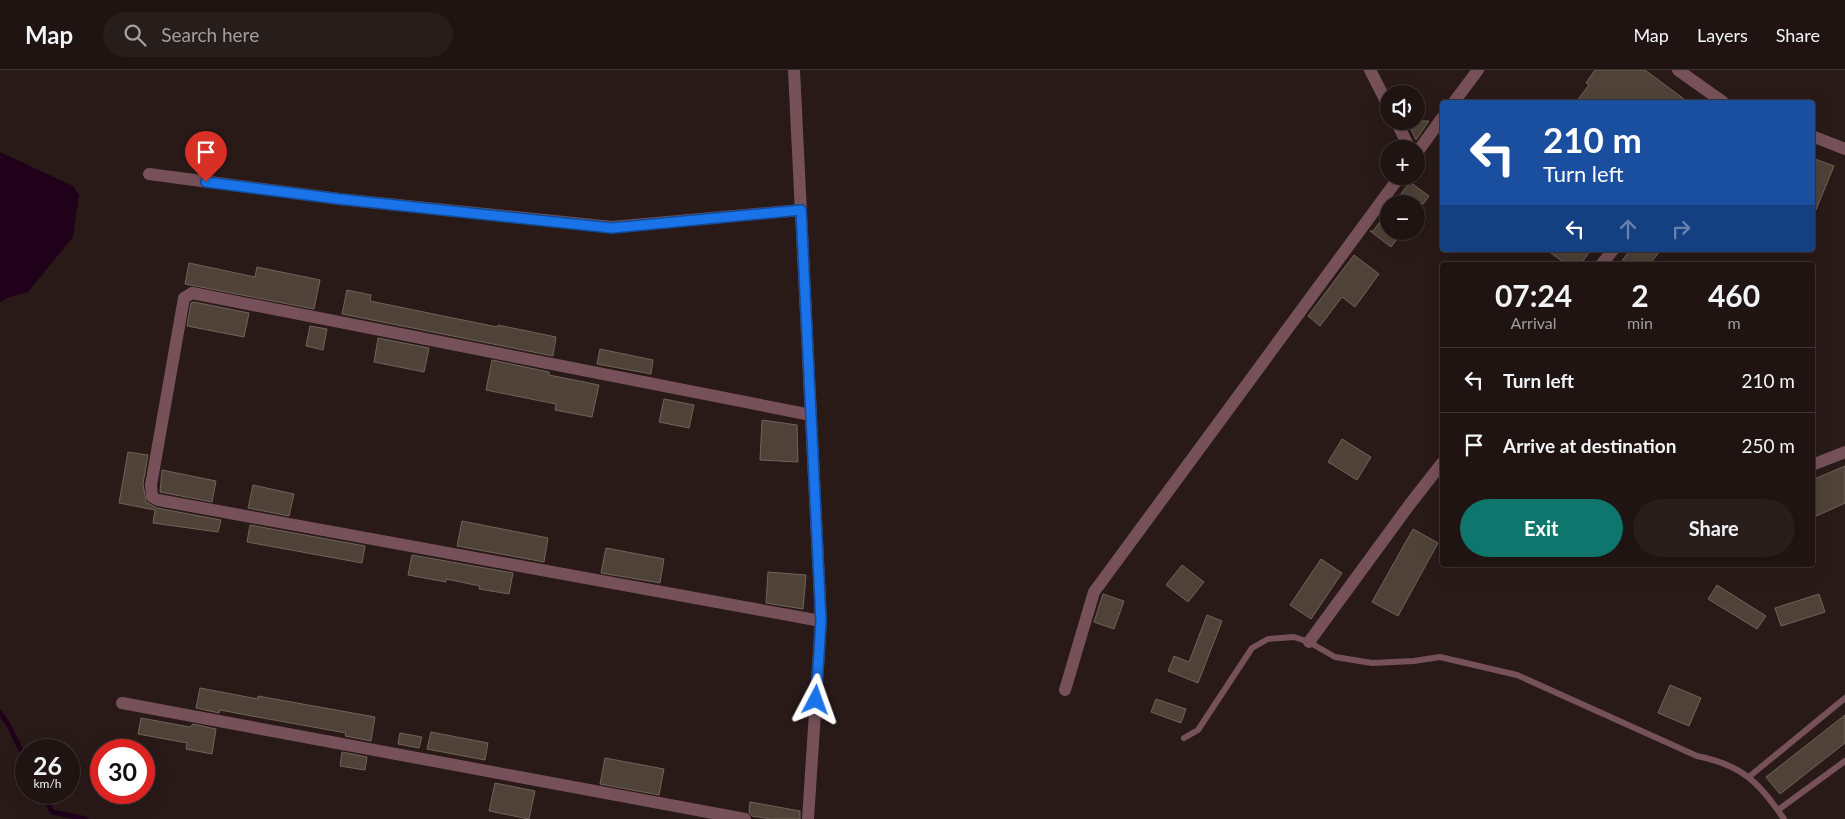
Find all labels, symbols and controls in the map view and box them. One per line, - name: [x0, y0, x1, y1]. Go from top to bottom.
- search box: [103, 12, 453, 57]
- text: Map: [25, 20, 73, 49]
- icon: search: [121, 21, 149, 49]
- text: Search here: [161, 23, 259, 46]
- text: Map: [1633, 24, 1669, 46]
- text: Layers: [1697, 24, 1748, 46]
- text: Share: [1776, 24, 1820, 46]
- map controls: [1380, 85, 1425, 240]
- button: sound: [1380, 85, 1425, 130]
- text: 210 m: [1543, 118, 1642, 160]
- icon: left: [1460, 120, 1525, 185]
- pin: [185, 131, 227, 182]
- icon: arrive: [192, 138, 220, 166]
- button: +: [1380, 140, 1425, 185]
- text: Turn left: [1543, 160, 1624, 187]
- button: −: [1380, 195, 1425, 240]
- icon: left: [1561, 215, 1589, 243]
- icon: ahead: [1614, 215, 1642, 243]
- icon: right: [1667, 215, 1695, 243]
- text: 07:24: [1495, 277, 1572, 313]
- text: 2: [1631, 277, 1649, 313]
- text: 460: [1708, 277, 1760, 313]
- text: Arrival: [1510, 313, 1557, 332]
- text: min: [1627, 313, 1653, 332]
- text: m: [1727, 313, 1741, 332]
- icon: left: [1460, 366, 1488, 394]
- text: Turn left: [1503, 369, 1574, 392]
- text: 210 m: [1741, 369, 1795, 392]
- icon: arrive: [1460, 431, 1488, 459]
- text: Arrive at destination: [1503, 434, 1676, 457]
- text: 250 m: [1741, 434, 1795, 457]
- button: Exit: [1460, 499, 1623, 557]
- button: Share: [1633, 499, 1795, 557]
- position arrow: [789, 673, 841, 725]
- speed limit sign: 30: [90, 739, 155, 804]
- text: 26: [33, 750, 62, 780]
- text: km/h: [33, 776, 62, 791]

